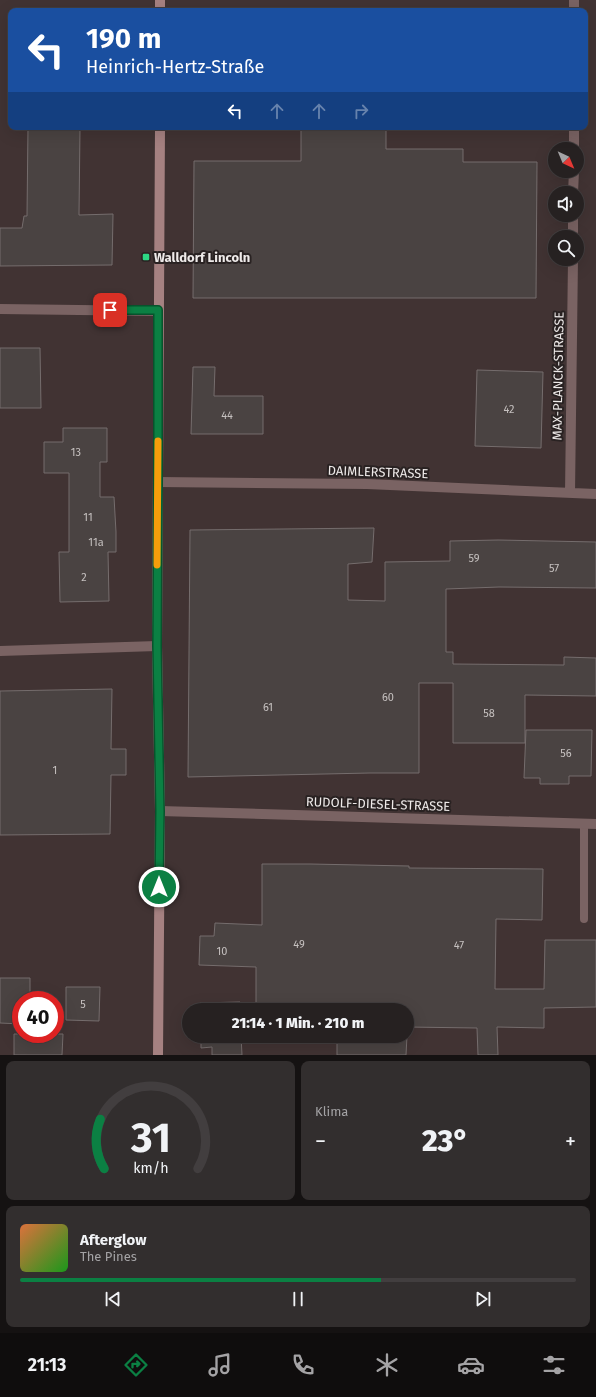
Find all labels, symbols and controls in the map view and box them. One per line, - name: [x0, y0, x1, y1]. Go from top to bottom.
- text: 190 m: [86, 22, 161, 55]
- icon: left: [20, 24, 72, 76]
- text: Heinrich-Hertz-Straße: [86, 56, 264, 78]
- icon: left: [224, 100, 246, 122]
- icon: ahead: [266, 100, 288, 122]
- icon: ahead: [308, 100, 330, 122]
- icon: right: [350, 100, 372, 122]
- north arrow: [548, 142, 584, 178]
- map controls: [548, 142, 584, 266]
- button: sound: [548, 186, 584, 222]
- button: search: [548, 230, 584, 266]
- place label: Walldorf Lincoln: [154, 250, 250, 265]
- marker: Walldorf Lincoln: [141, 252, 151, 262]
- pin: [93, 293, 127, 327]
- icon: arrive: [99, 299, 121, 321]
- street label: MAX-PLANCK-STRASSE: [549, 311, 567, 441]
- house number: 42: [503, 403, 515, 416]
- house number: 44: [221, 409, 233, 422]
- house number: 13: [71, 446, 81, 459]
- street label: DAIMLERSTRASSE: [327, 463, 429, 481]
- house number: 11: [83, 511, 93, 524]
- house number: 11a: [88, 536, 104, 549]
- house number: 59: [468, 552, 480, 565]
- house number: 57: [549, 562, 559, 575]
- house number: 2: [81, 571, 87, 584]
- house number: 60: [382, 691, 394, 704]
- house number: 61: [263, 701, 273, 714]
- house number: 58: [483, 707, 495, 720]
- house number: 56: [560, 747, 572, 760]
- house number: 1: [53, 764, 57, 777]
- street label: RUDOLF-DIESEL-STRASSE: [306, 794, 451, 814]
- position arrow: [138, 866, 180, 908]
- house number: 49: [293, 938, 305, 951]
- house number: 47: [454, 939, 464, 952]
- house number: 10: [217, 945, 227, 958]
- speed limit sign: 40: [12, 991, 64, 1043]
- house number: 5: [80, 998, 86, 1011]
- text: 21:14 · 1 Min. · 210 m: [232, 1014, 364, 1032]
- text: Klima: [315, 1104, 348, 1119]
- text: 31: [129, 1112, 171, 1162]
- text: 23°: [422, 1123, 469, 1159]
- text: −: [315, 1128, 326, 1155]
- text: +: [565, 1128, 576, 1155]
- text: km/h: [133, 1159, 168, 1176]
- text: Afterglow: [80, 1231, 146, 1249]
- text: The Pines: [80, 1249, 137, 1264]
- icon: previous: [102, 1288, 124, 1310]
- icon: pause: [287, 1288, 309, 1310]
- icon: next: [472, 1288, 494, 1310]
- icon: directions: [122, 1351, 150, 1379]
- icon: music: [206, 1351, 234, 1379]
- icon: phone: [289, 1351, 317, 1379]
- icon: climate: [373, 1351, 401, 1379]
- icon: car: [457, 1351, 485, 1379]
- icon: filters: [540, 1351, 568, 1379]
- text: 21:13: [28, 1354, 66, 1376]

